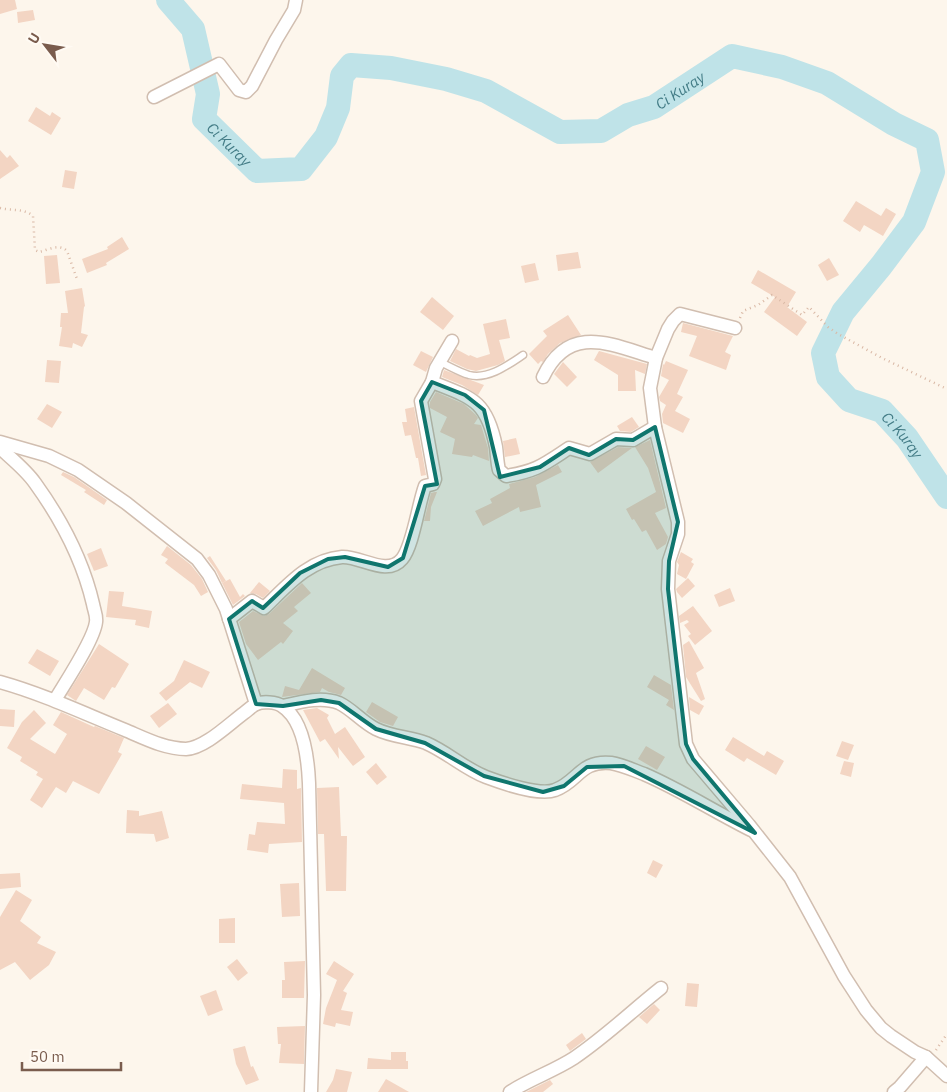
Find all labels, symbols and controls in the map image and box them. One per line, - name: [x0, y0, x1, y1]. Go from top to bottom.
- north arrow: [20, 20, 70, 70]
- text: U: [24, 30, 44, 47]
- water label: Ci Kuray: [652, 67, 709, 113]
- water label: Ci Kuray: [203, 118, 256, 171]
- water label: Ci Kuray: [878, 408, 928, 462]
- scale bar: [22, 1040, 121, 1072]
- text: 50 m: [30, 1047, 65, 1066]

